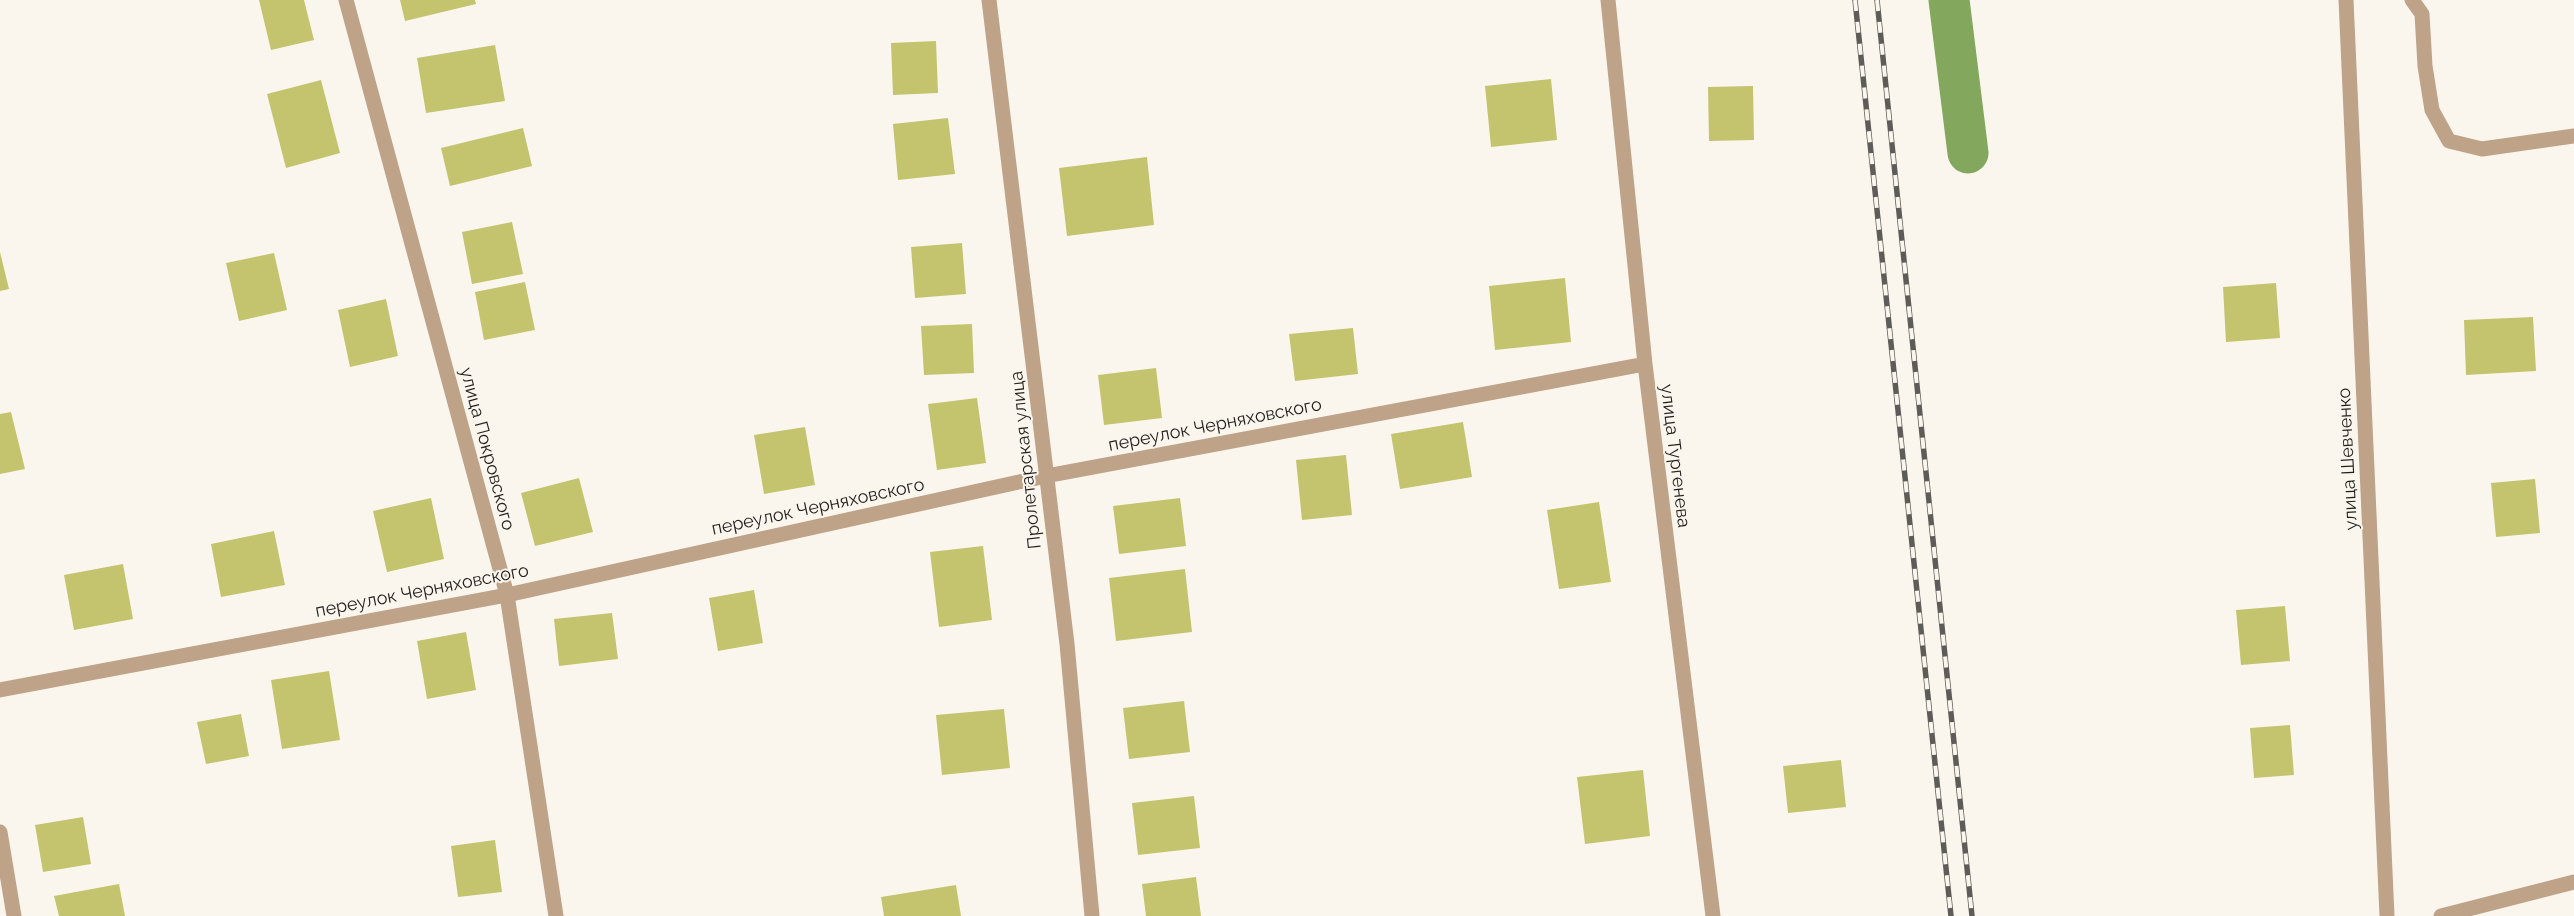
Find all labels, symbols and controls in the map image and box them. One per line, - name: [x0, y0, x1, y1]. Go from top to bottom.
- street label: улица Покровского: [455, 365, 519, 533]
- street label: Пролетарская улица: [1006, 370, 1046, 550]
- street label: улица Тургенева: [1655, 383, 1695, 529]
- street label: улица Шевченко: [2333, 387, 2363, 531]
- street label: переулок Черняховского: [1107, 394, 1323, 456]
- street label: переулок Черняховского: [710, 474, 926, 540]
- street label: переулок Черняховского: [314, 560, 530, 622]

